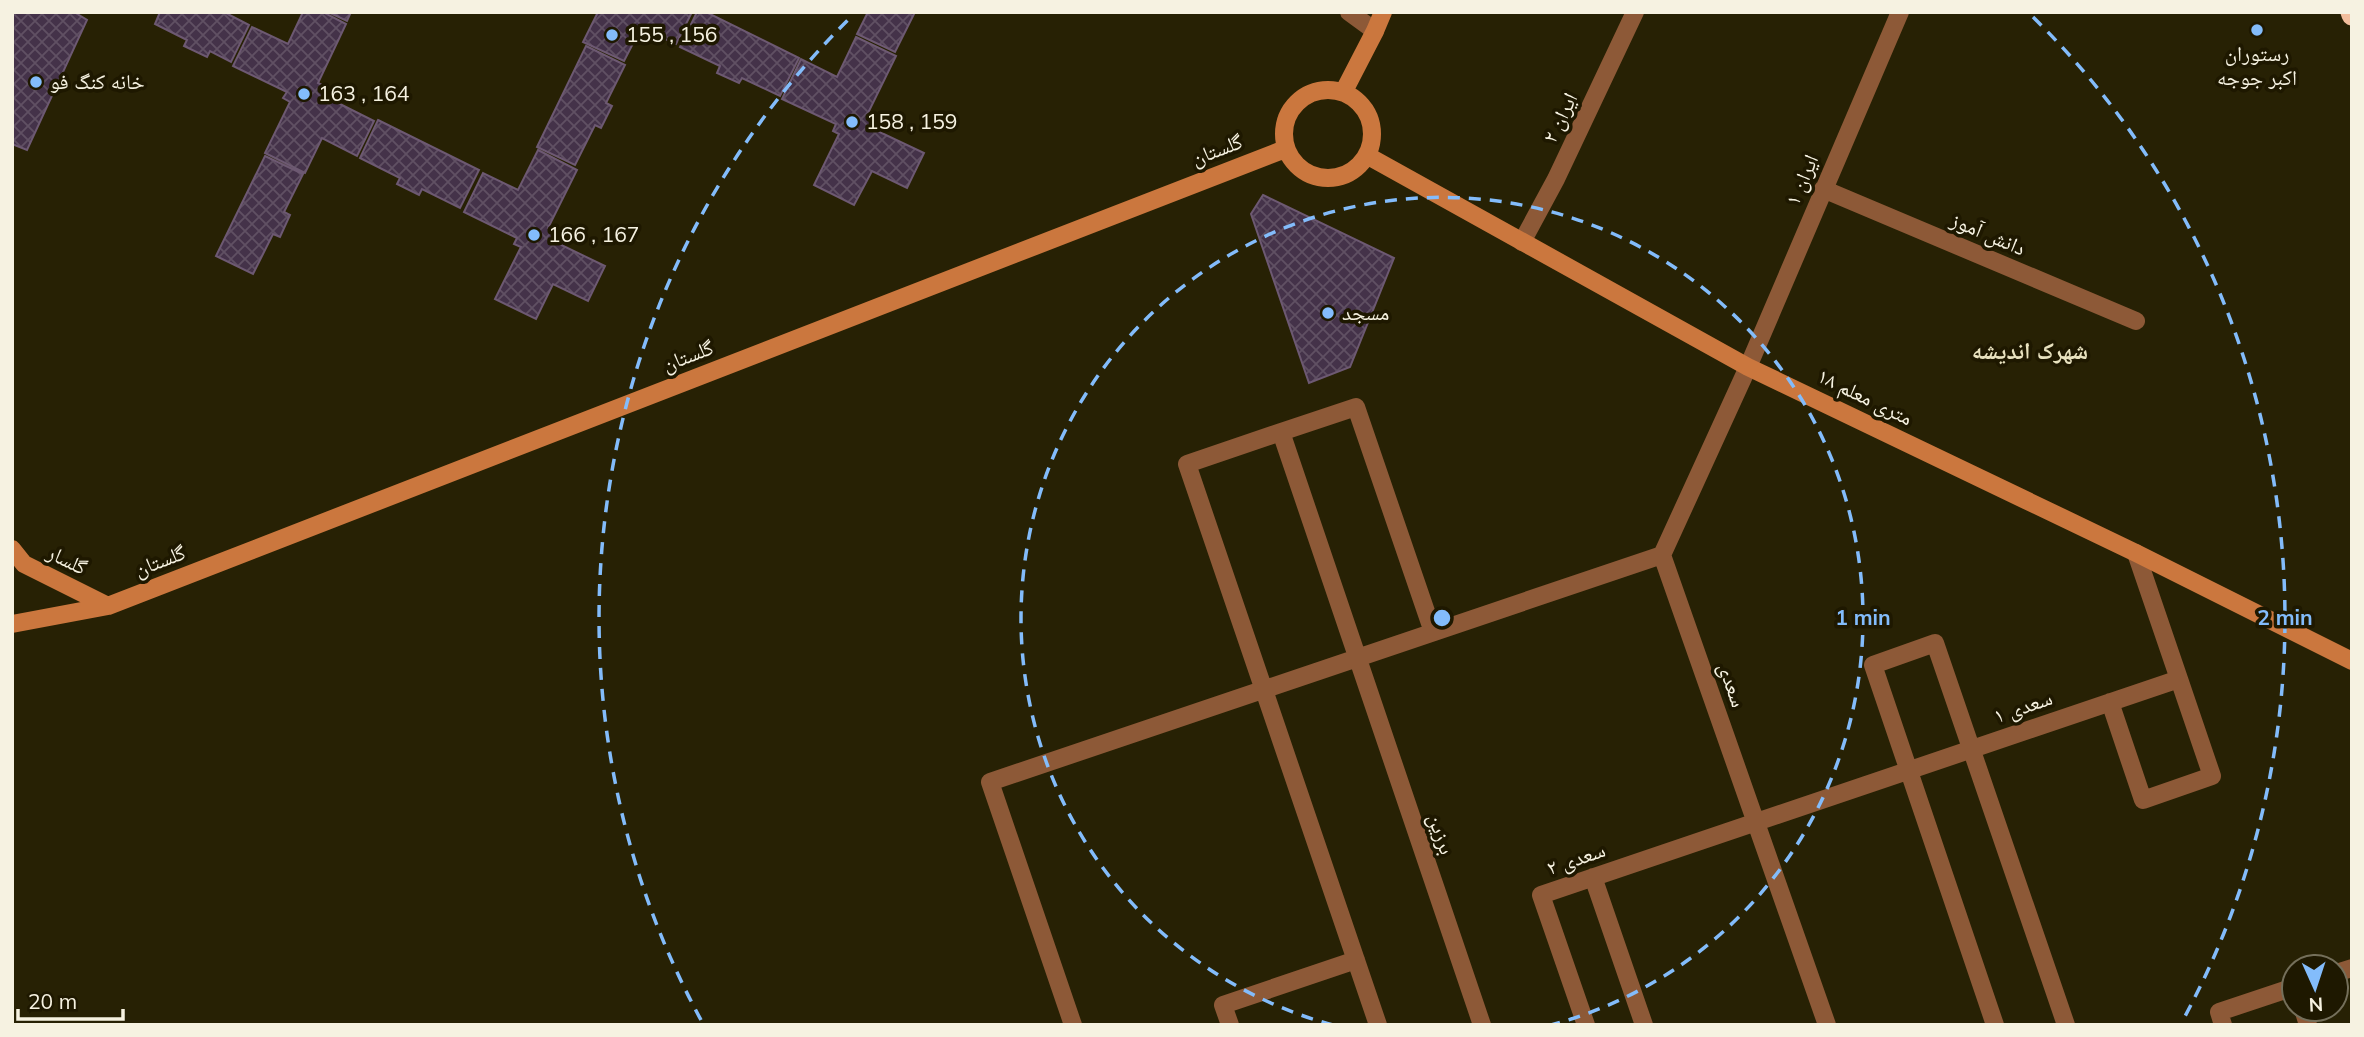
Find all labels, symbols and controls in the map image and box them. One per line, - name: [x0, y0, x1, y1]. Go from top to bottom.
- place label: 155 , 156: [626, 21, 717, 47]
- marker: رستوران اکبر جوجه: [2249, 22, 2265, 38]
- marker: 155 , 156: [604, 27, 620, 43]
- place label: رستوران اکبر جوجه: [2217, 40, 2297, 90]
- place label: خانه کنگ فو: [50, 68, 145, 94]
- marker: خانه کنگ فو: [28, 74, 44, 90]
- place label: 163 , 164: [318, 80, 410, 106]
- marker: 163 , 164: [296, 86, 312, 102]
- street label: ایران ۲: [1536, 88, 1582, 147]
- place label: 158 , 159: [866, 108, 957, 134]
- marker: 158 , 159: [844, 114, 860, 130]
- street label: گلستان: [1187, 127, 1246, 171]
- street label: ایران ۱: [1779, 150, 1823, 209]
- street label: دانش آموز: [1946, 205, 2030, 261]
- place label: 166 , 167: [548, 221, 639, 247]
- marker: 166 , 167: [526, 227, 542, 243]
- place label: مسجد: [1342, 299, 1389, 325]
- marker: مسجد: [1320, 305, 1336, 321]
- street label: گلستان: [658, 333, 717, 377]
- district label: شهرک اندیشه: [1972, 336, 2088, 365]
- street label: ۱۸ متری معلم: [1813, 362, 1917, 432]
- street label: گلسار: [42, 538, 92, 580]
- street label: گلستان: [130, 538, 189, 582]
- text: 1 min: [1835, 604, 1891, 630]
- text: 2 min: [2257, 604, 2313, 630]
- centre of rings: [1430, 606, 1454, 630]
- street label: سعدی: [1713, 659, 1753, 710]
- street label: سعدی ۱: [1990, 684, 2055, 728]
- street label: برزین: [1422, 810, 1461, 858]
- street label: سعدی ۲: [1543, 836, 1608, 880]
- north arrow: [2280, 953, 2350, 1023]
- scale bar: [18, 978, 122, 1022]
- text: 20 m: [28, 988, 77, 1014]
- text: N: [2308, 993, 2324, 1017]

